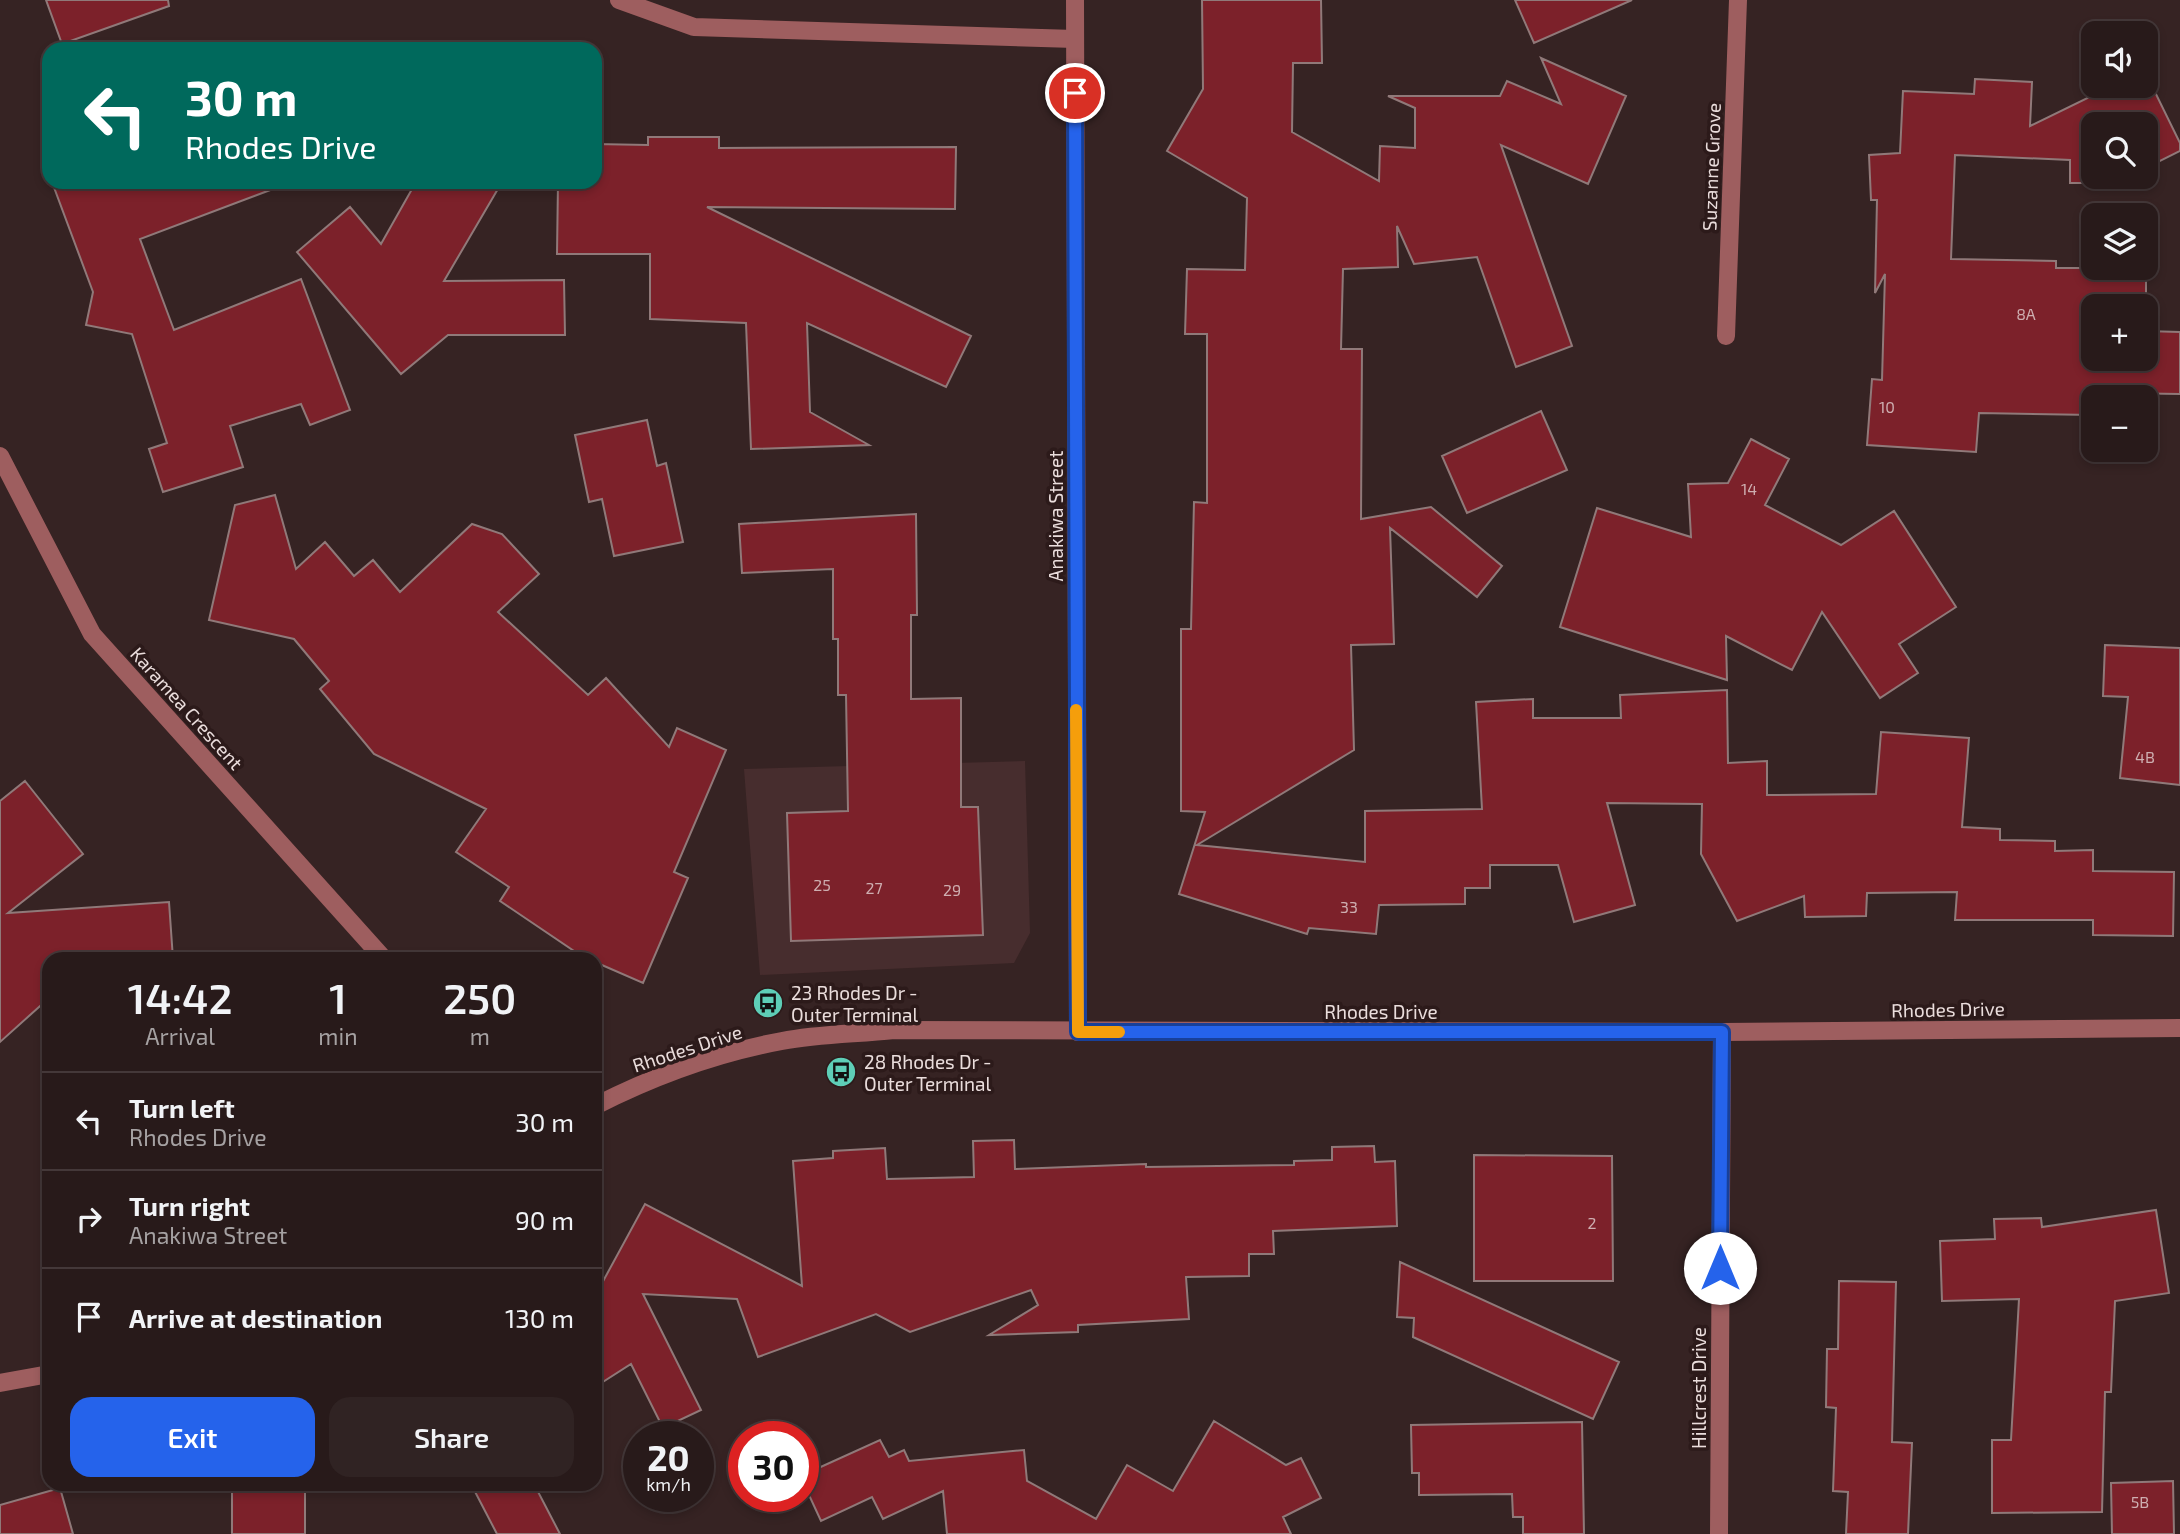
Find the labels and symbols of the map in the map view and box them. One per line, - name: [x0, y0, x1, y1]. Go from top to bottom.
- pin: [1045, 63, 1105, 123]
- street label: Suzanne Grove: [1697, 102, 1725, 232]
- house number: 8A: [2016, 304, 2036, 323]
- house number: 10: [1879, 397, 1895, 416]
- street label: Anakiwa Street: [1044, 451, 1067, 581]
- house number: 14: [1741, 479, 1757, 498]
- street label: Karamea Crescent: [126, 642, 248, 774]
- house number: 4B: [2135, 747, 2155, 766]
- house number: 25: [813, 875, 831, 894]
- house number: 27: [865, 878, 883, 897]
- house number: 29: [943, 880, 961, 899]
- house number: 33: [1340, 897, 1358, 916]
- place label: 23 Rhodes Dr - Outer Terminal: [791, 981, 919, 1026]
- bus stop icon: 23 Rhodes Dr - Outer Terminal: [751, 986, 785, 1020]
- street label: Rhodes Drive: [1891, 997, 2005, 1021]
- street label: Rhodes Drive: [1324, 1000, 1438, 1023]
- street label: Rhodes Drive: [629, 1019, 745, 1077]
- place label: 28 Rhodes Dr - Outer Terminal: [864, 1050, 992, 1095]
- bus stop icon: 28 Rhodes Dr - Outer Terminal: [824, 1055, 858, 1089]
- house number: 2: [1588, 1213, 1597, 1232]
- position arrow: [1683, 1231, 1757, 1305]
- street label: Hillcrest Drive: [1687, 1327, 1710, 1449]
- speed limit sign: 30: [728, 1421, 819, 1512]
- house number: 5B: [2131, 1492, 2149, 1511]

